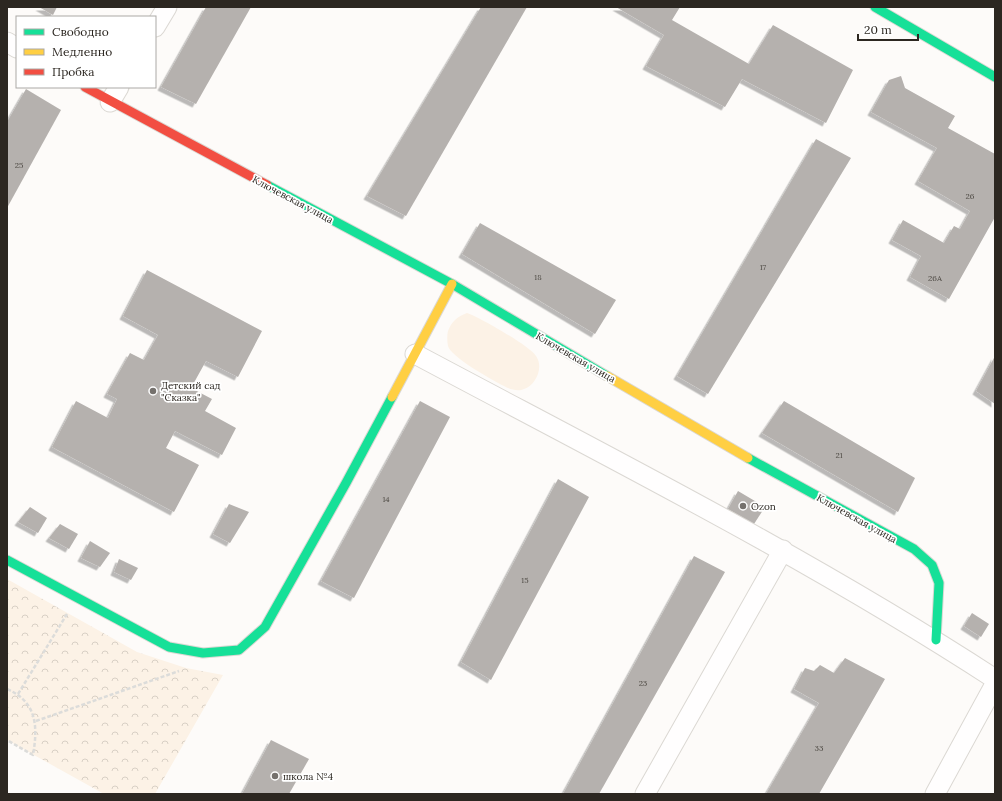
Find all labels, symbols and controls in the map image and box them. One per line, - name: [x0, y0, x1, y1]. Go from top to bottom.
- legend: [16, 16, 156, 88]
- scale bar: [858, 16, 918, 42]
- text: 20 m: [864, 22, 892, 37]
- text: Свободно: [52, 24, 109, 39]
- text: Медленно: [52, 44, 112, 59]
- text: Пробка: [52, 64, 94, 79]
- house number: 25: [15, 160, 23, 170]
- street label: Ключевская улица: [250, 173, 335, 226]
- house number: 26: [966, 191, 975, 201]
- house number: 17: [760, 262, 767, 272]
- house number: 18: [534, 272, 542, 282]
- house number: 26А: [928, 273, 943, 283]
- street label: Ключевская улица: [534, 329, 618, 386]
- place label: Детский сад "Сказка": [161, 379, 221, 404]
- marker: Детский сад "Сказка": [148, 386, 158, 396]
- house number: 21: [835, 450, 843, 460]
- street label: Ключевская улица: [814, 491, 899, 546]
- house number: 14: [382, 494, 390, 504]
- place label: Ozon: [751, 500, 776, 513]
- marker: Ozon: [738, 501, 748, 511]
- house number: 15: [521, 575, 529, 585]
- house number: 23: [639, 678, 648, 688]
- house number: 33: [815, 743, 824, 753]
- place label: школа №4: [283, 770, 334, 783]
- marker: школа №4: [270, 771, 280, 781]

